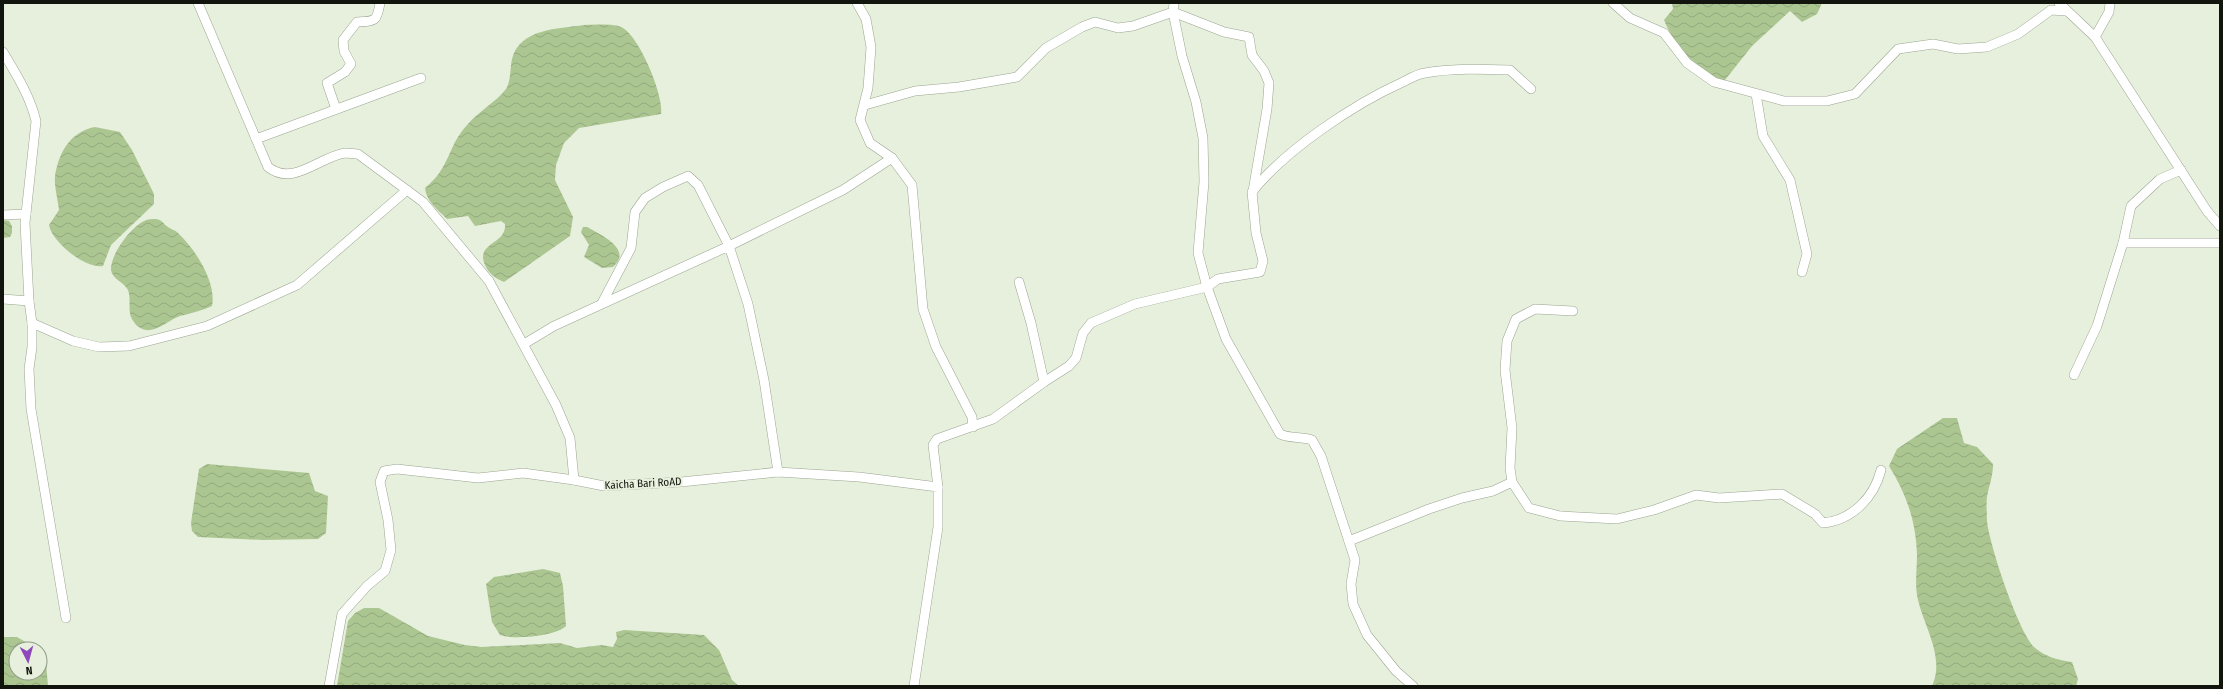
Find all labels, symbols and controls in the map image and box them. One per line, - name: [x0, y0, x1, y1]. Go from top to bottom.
- street label: Kaicha Bari RoAD: [604, 475, 682, 492]
- north arrow: [8, 641, 48, 681]
- text: N: [25, 664, 33, 677]

